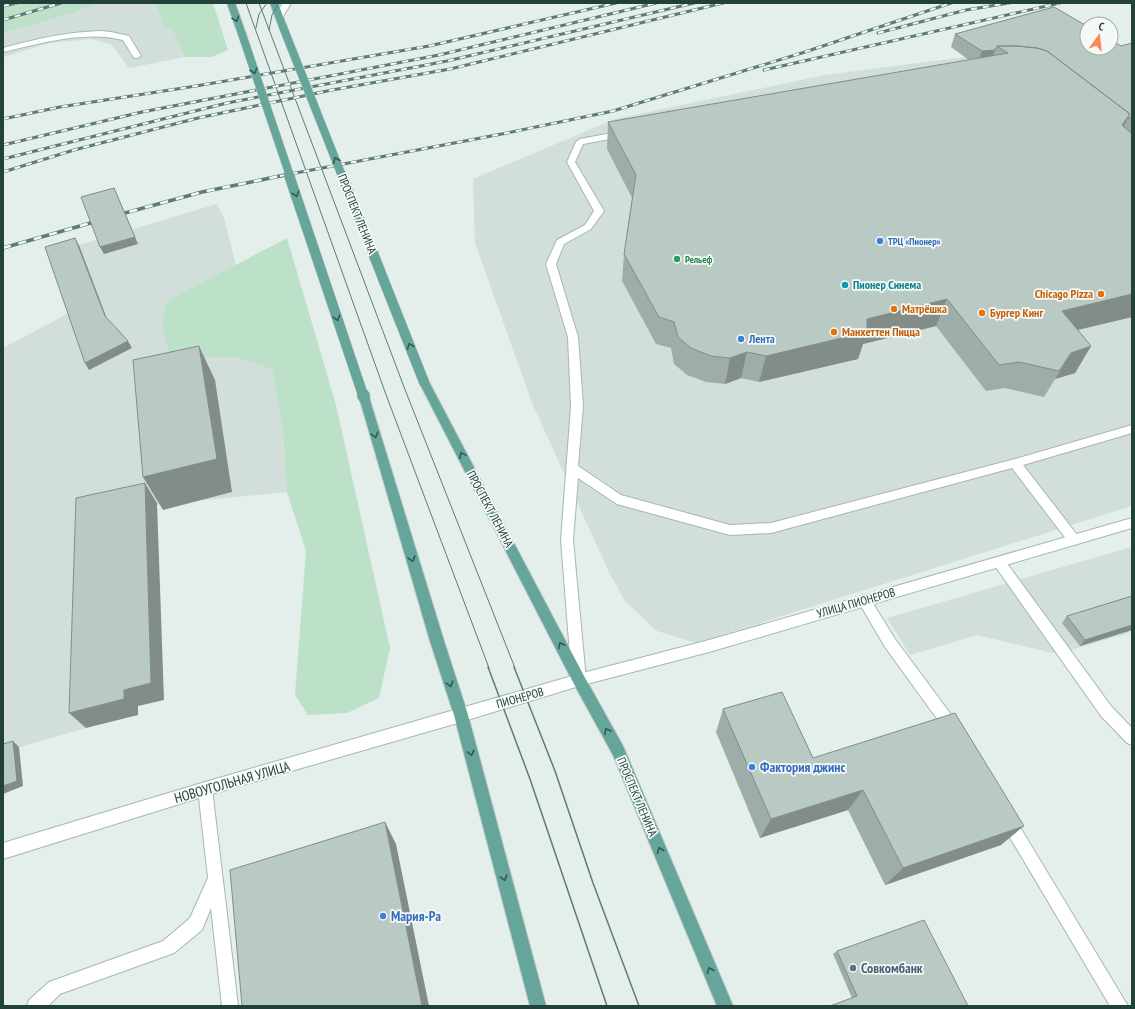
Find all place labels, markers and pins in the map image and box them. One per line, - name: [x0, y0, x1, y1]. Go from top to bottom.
- place label: ТРЦ «Пионер»: [888, 235, 941, 248]
- marker: ТРЦ «Пионер»: [875, 236, 885, 246]
- place label: Рельеф: [685, 253, 712, 266]
- marker: Рельеф: [672, 254, 682, 264]
- place label: Пионер Синема: [853, 277, 921, 292]
- marker: Пионер Синема: [840, 280, 850, 290]
- place label: Chicago Pizza: [1035, 286, 1093, 301]
- marker: Chicago Pizza: [1096, 289, 1106, 299]
- place label: Матрёшка: [902, 301, 947, 316]
- marker: Матрёшка: [889, 304, 899, 314]
- place label: Бургер Кинг: [990, 305, 1043, 320]
- marker: Бургер Кинг: [977, 308, 987, 318]
- place label: Манхеттен Пицца: [842, 324, 920, 339]
- marker: Манхеттен Пицца: [829, 327, 839, 337]
- place label: Лента: [748, 331, 775, 346]
- marker: Лента: [736, 334, 746, 344]
- place label: Фактория джинс: [760, 758, 846, 776]
- marker: Фактория джинс: [747, 762, 757, 772]
- place label: Мария-Ра: [391, 907, 441, 925]
- marker: Мария-Ра: [378, 911, 388, 921]
- place label: Совкомбанк: [861, 959, 923, 977]
- marker: Совкомбанк: [848, 963, 858, 973]

